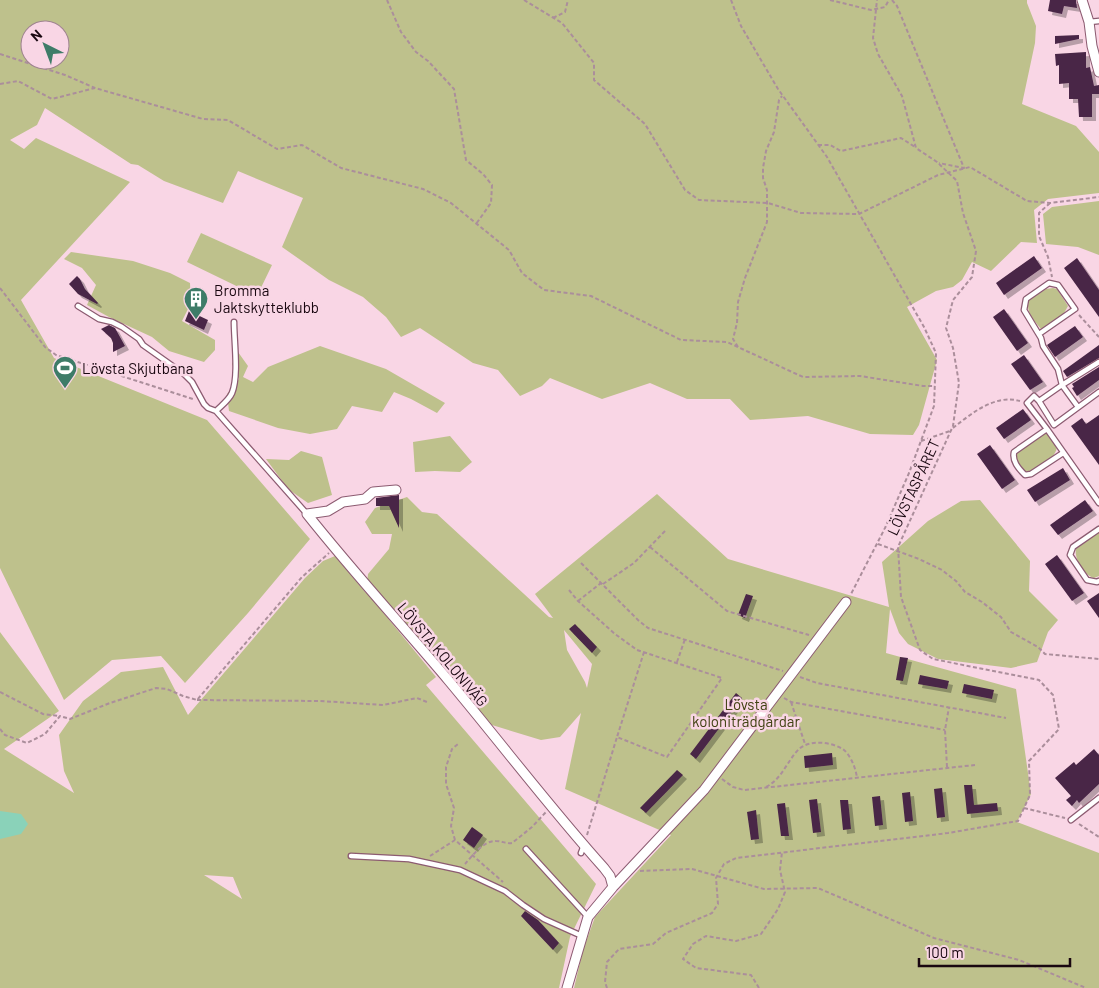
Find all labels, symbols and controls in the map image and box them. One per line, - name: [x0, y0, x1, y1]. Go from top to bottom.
- north arrow: [20, 20, 70, 70]
- text: N: [27, 26, 45, 44]
- place label: Bromma Jaktskytteklubb: [214, 281, 319, 316]
- building icon: Bromma Jaktskytteklubb: [183, 286, 209, 320]
- sports icon: Lövsta Skjutbana: [52, 355, 78, 389]
- place label: Lövsta Skjutbana: [82, 359, 193, 377]
- street label: LÖVSTASPÅRET: [882, 436, 943, 538]
- street label: LÖVSTA KOLONIVÄG: [394, 598, 492, 710]
- park label: Lövsta koloniträdgårdar: [692, 695, 801, 730]
- scale bar: [919, 936, 1070, 968]
- text: 100 m: [926, 943, 964, 961]

